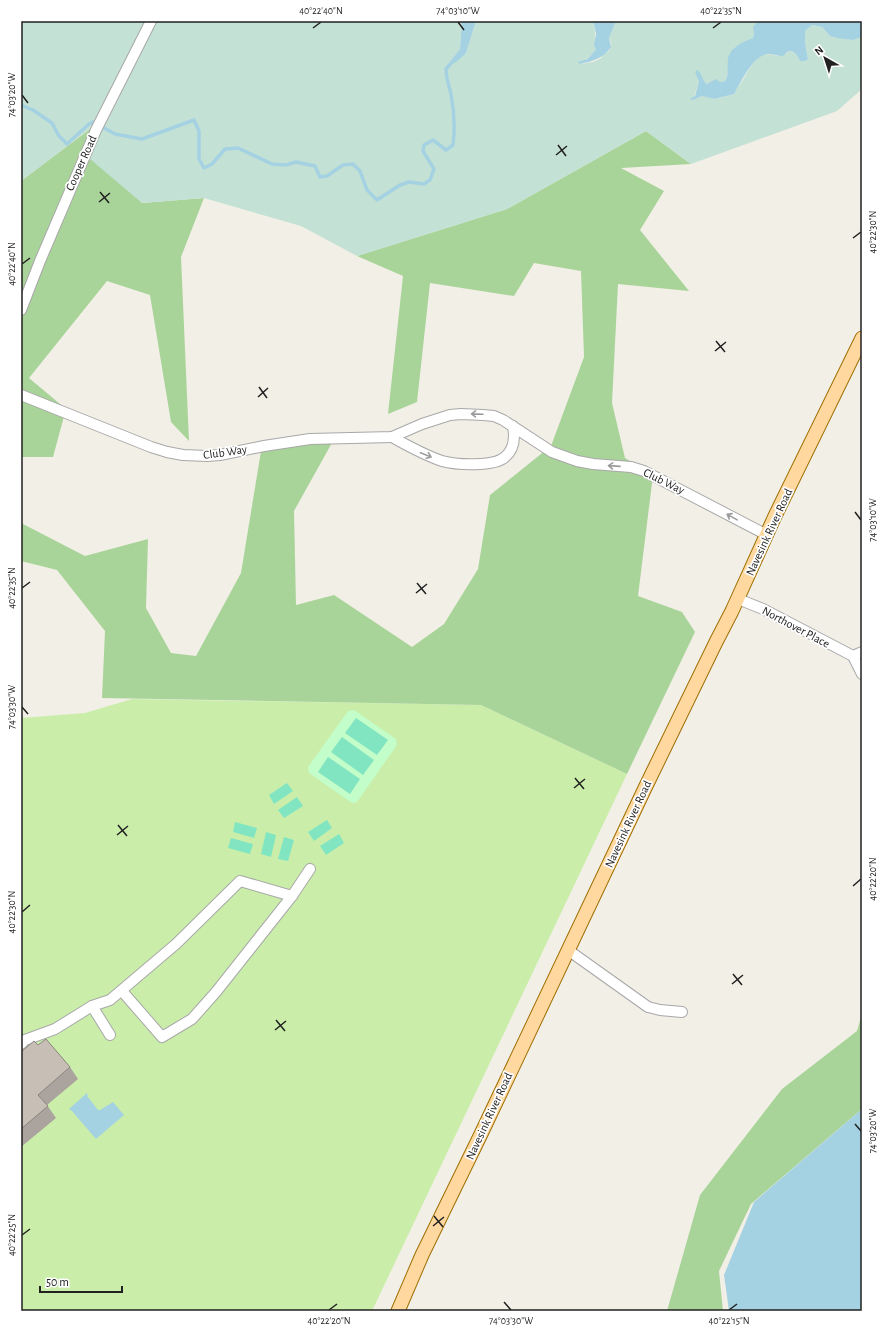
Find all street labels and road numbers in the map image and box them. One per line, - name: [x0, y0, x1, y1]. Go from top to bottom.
- street label: Cooper Road: [63, 134, 99, 192]
- street label: Club Way: [202, 443, 248, 462]
- street label: Club Way: [641, 466, 686, 497]
- street label: Navesink River Road: [744, 487, 794, 577]
- street label: Northover Place: [760, 604, 832, 650]
- street label: Navesink River Road: [603, 779, 653, 869]
- street label: Navesink River Road: [464, 1071, 514, 1161]

